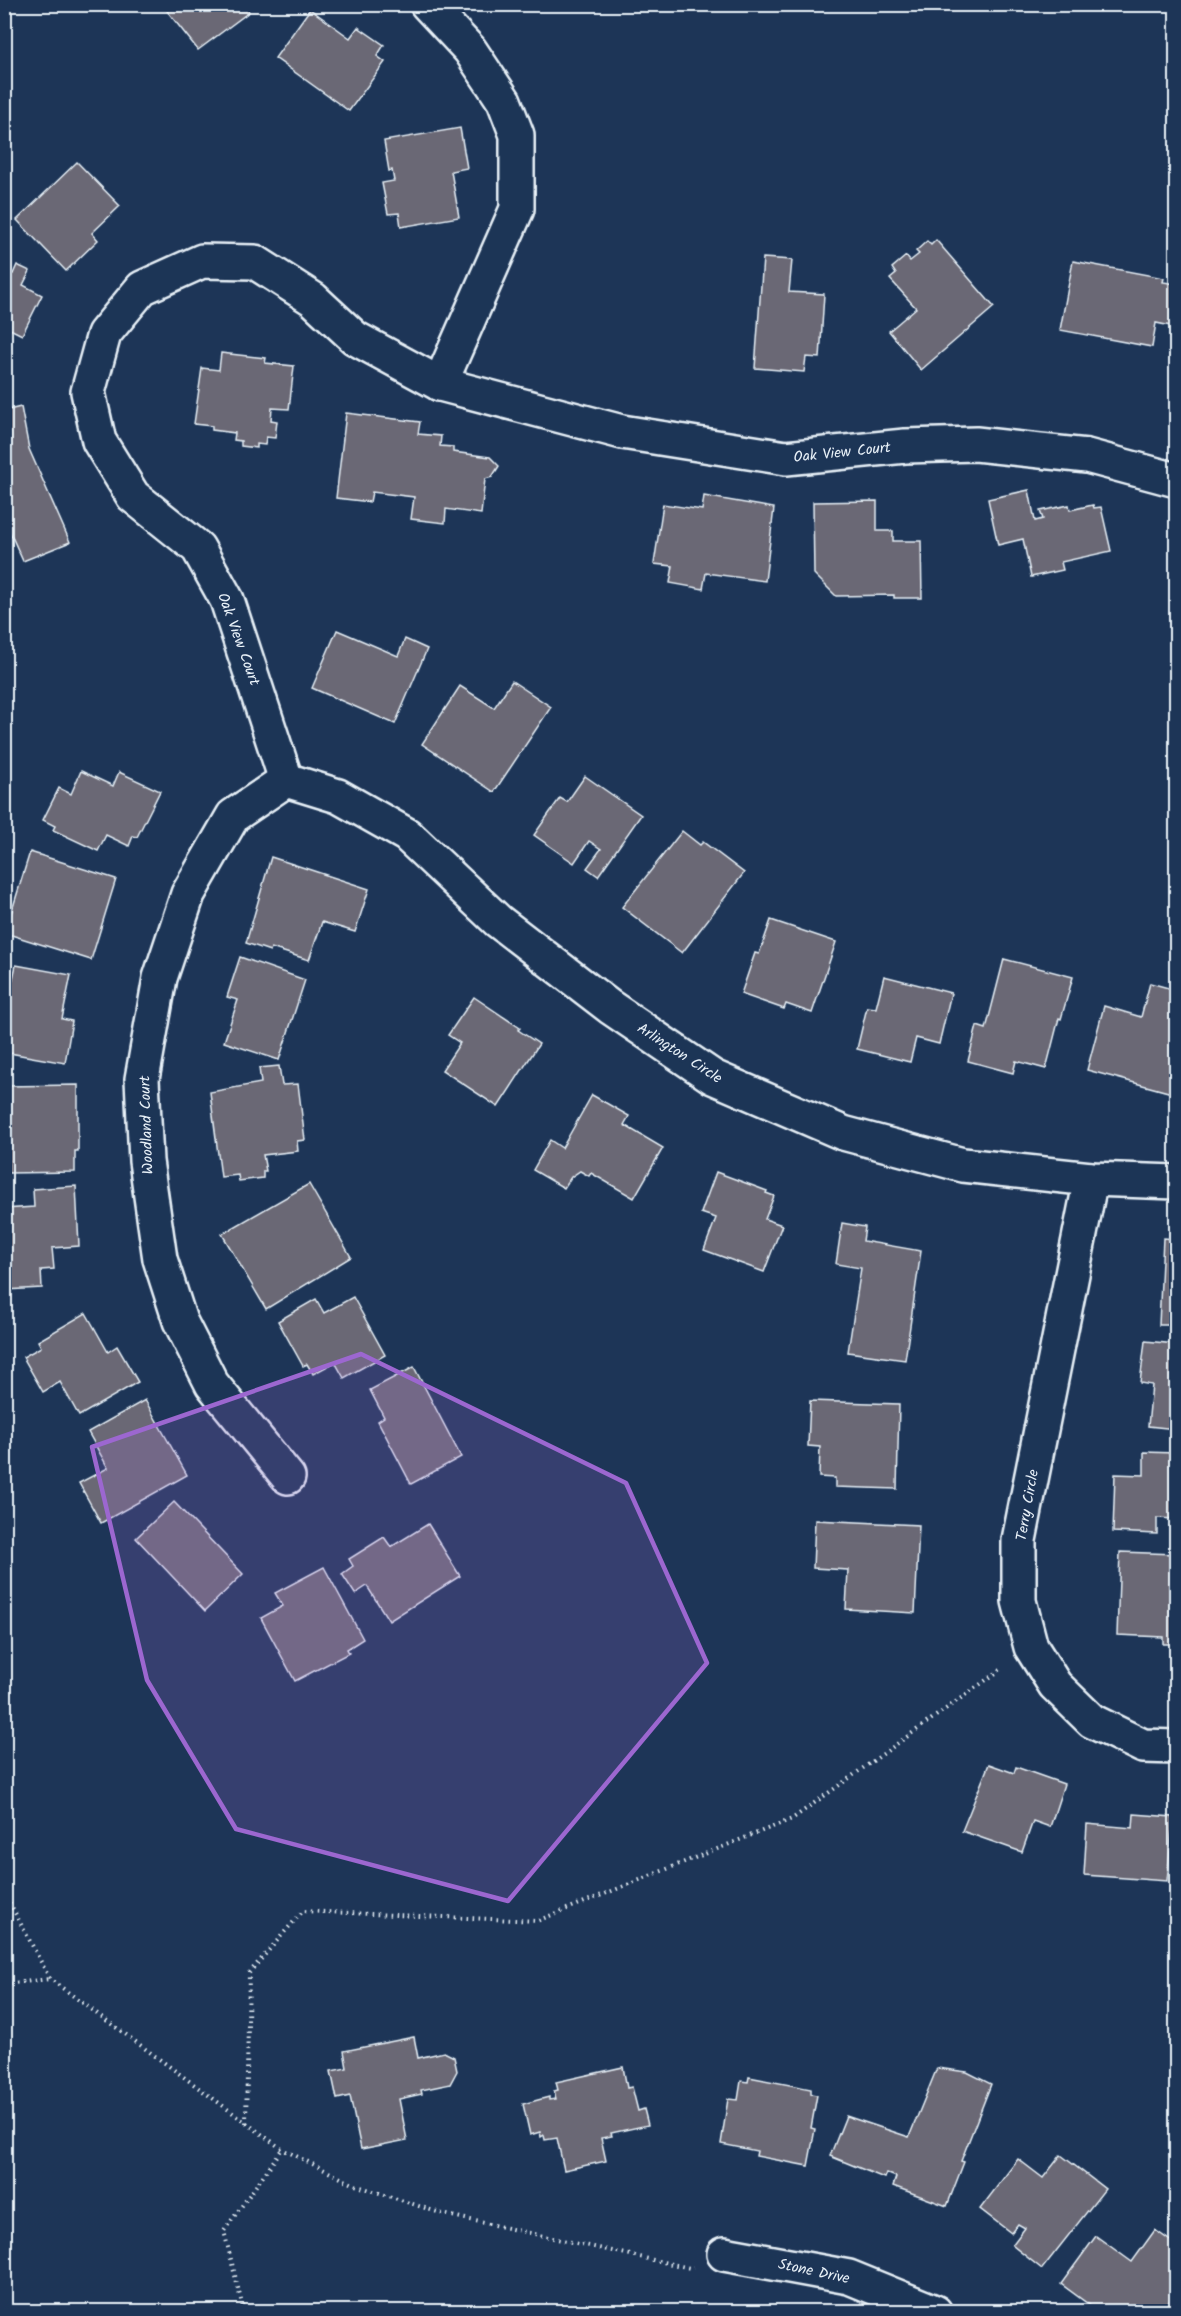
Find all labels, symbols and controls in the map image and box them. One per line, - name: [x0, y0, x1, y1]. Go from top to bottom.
- street label: Oak View Court: [792, 436, 892, 470]
- street label: Oak View Court: [210, 589, 266, 689]
- street label: Arlington Circle: [632, 1017, 727, 1091]
- street label: Woodland Court: [133, 1075, 161, 1175]
- street label: Terry Circle: [1010, 1467, 1046, 1543]
- street label: Stone Drive: [776, 2253, 852, 2291]

